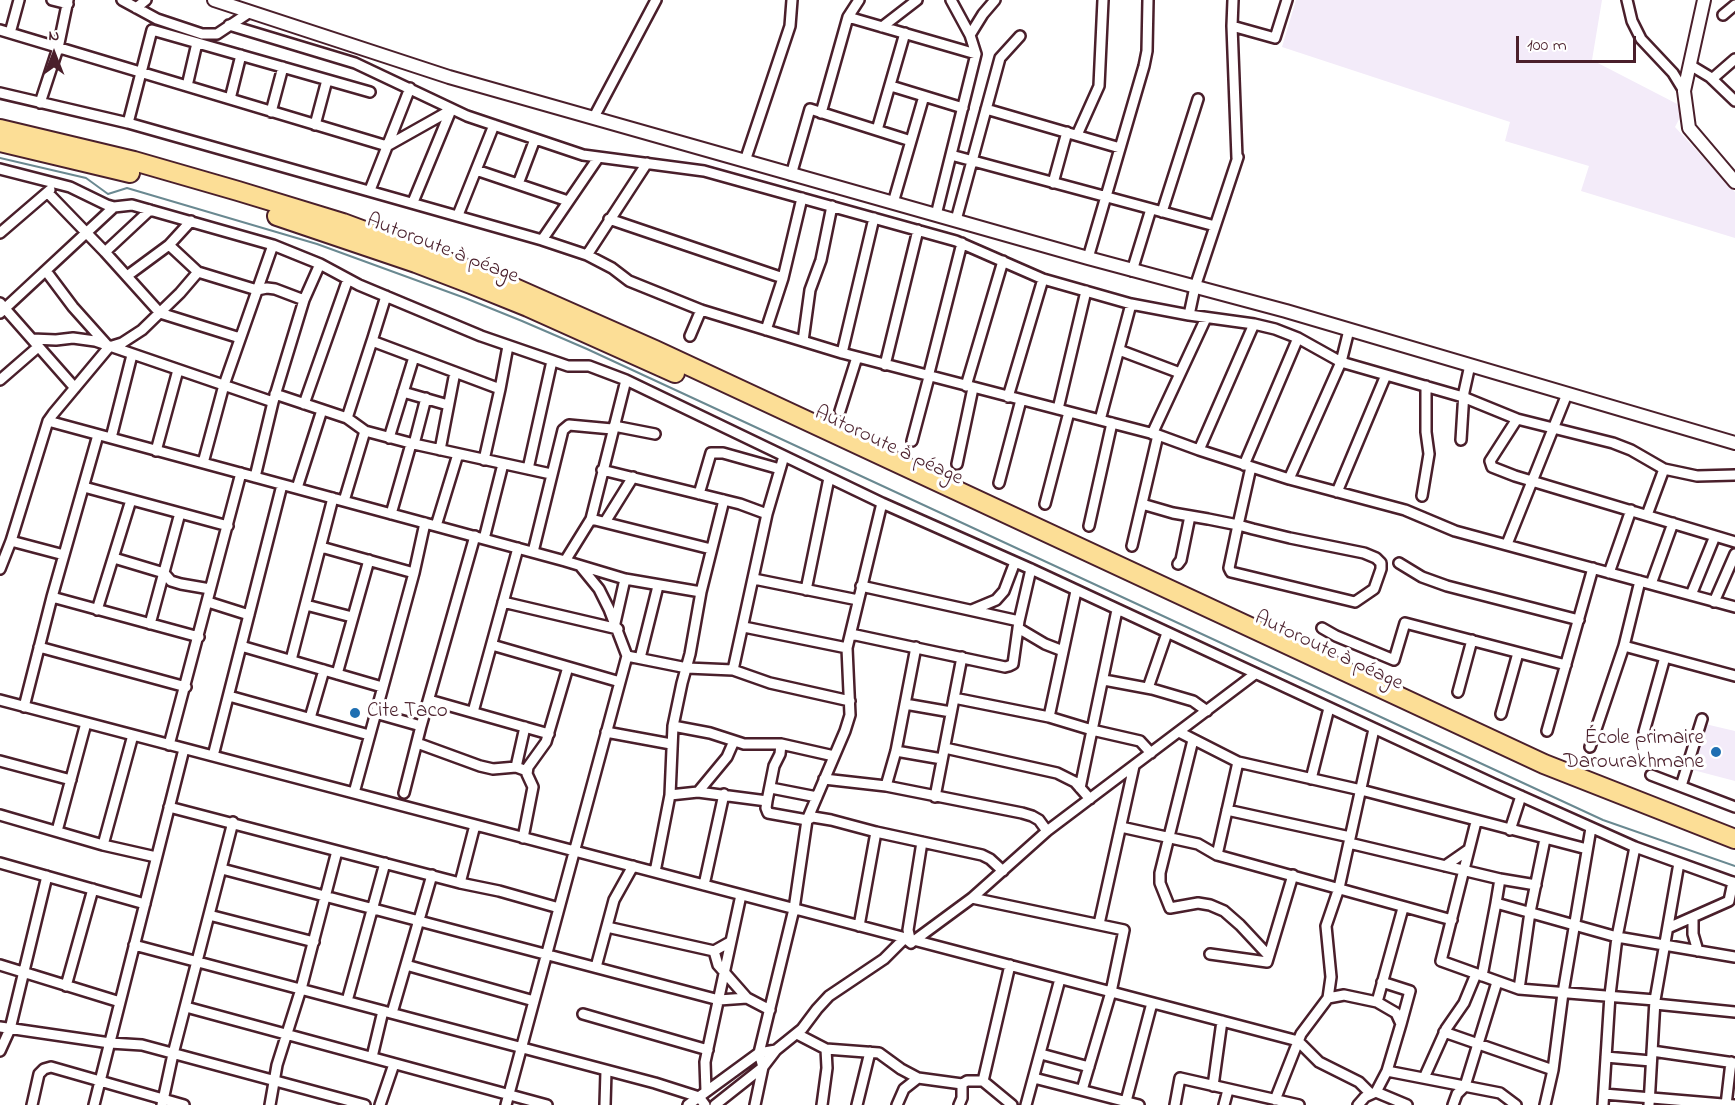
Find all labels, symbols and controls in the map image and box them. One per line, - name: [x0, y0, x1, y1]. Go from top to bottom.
- north arrow: [24, 24, 84, 84]
- text: N: [49, 24, 59, 48]
- scale bar: [1519, 24, 1639, 62]
- text: 100 m: [1527, 33, 1567, 59]
- street label: Autoroute à péage: [362, 209, 522, 291]
- street label: Autoroute à péage: [810, 402, 966, 492]
- street label: Autoroute à péage: [1250, 607, 1406, 697]
- place label: Cite Taco: [367, 700, 448, 726]
- marker: Cite Taco: [348, 706, 362, 720]
- place label: École primaire Darourakhmane: [1563, 727, 1704, 777]
- marker: École primaire Darourakhmane: [1709, 745, 1723, 759]

